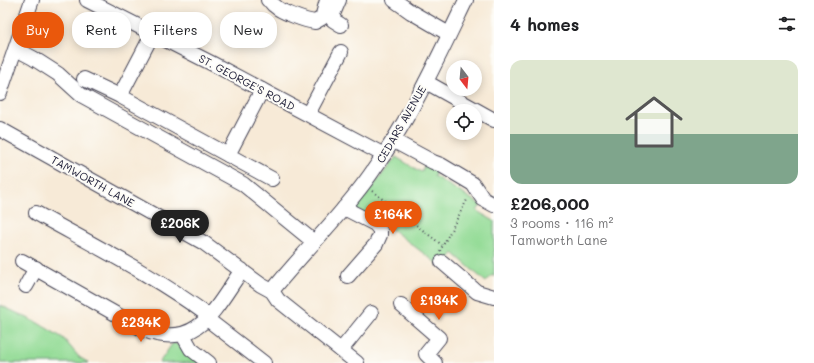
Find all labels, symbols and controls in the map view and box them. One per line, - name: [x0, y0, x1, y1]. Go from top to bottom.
- chip: Buy: [12, 12, 64, 48]
- chip: Rent: [72, 12, 131, 48]
- chip: Filters: [139, 12, 212, 48]
- chip: New: [220, 12, 277, 48]
- text: 4 homes: [510, 13, 579, 35]
- icon: filters: [776, 13, 798, 35]
- street label: ST. GEORGE'S ROAD: [196, 50, 298, 114]
- north arrow: [446, 60, 482, 96]
- map controls: [446, 60, 482, 140]
- street label: CEDARS AVENUE: [373, 82, 429, 166]
- icon: home: [618, 86, 690, 158]
- button: locate: [446, 104, 482, 140]
- street label: TAMWORTH LANE: [49, 152, 137, 210]
- text: £206,000: [510, 192, 589, 214]
- pin: £164K: [365, 201, 421, 235]
- text: £164K: [374, 205, 412, 222]
- pin: £206K: [152, 210, 208, 244]
- text: £206K: [160, 214, 200, 231]
- text: 3 rooms · 116 m²: [510, 214, 613, 231]
- text: Tamworth Lane: [510, 231, 607, 248]
- pin: £134K: [411, 287, 467, 321]
- text: £134K: [420, 291, 458, 308]
- pin: £234K: [113, 309, 169, 343]
- text: £234K: [121, 313, 161, 330]

